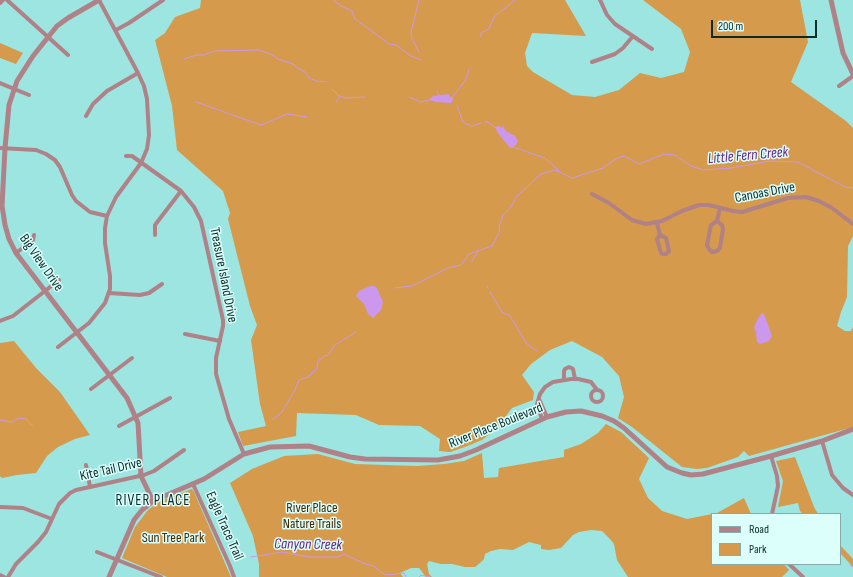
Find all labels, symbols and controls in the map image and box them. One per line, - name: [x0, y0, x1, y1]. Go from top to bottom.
- scale bar: [713, 12, 819, 38]
- text: 200 m: [718, 19, 743, 34]
- water label: Little Fern Creek: [707, 144, 789, 168]
- street label: Canoas Drive: [734, 179, 796, 207]
- street label: Treasure Island Drive: [206, 226, 240, 324]
- street label: Big View Drive: [15, 231, 67, 295]
- street label: River Place Boulevard: [447, 400, 545, 452]
- street label: Kite Tail Drive: [78, 455, 144, 485]
- street label: Eagle Trace Trail: [201, 489, 247, 563]
- district label: RIVER PLACE: [116, 492, 190, 510]
- park label: River Place Nature Trails: [283, 500, 341, 532]
- legend: [711, 513, 841, 565]
- text: Road: [749, 522, 769, 537]
- park label: Sun Tree Park: [142, 530, 204, 546]
- water label: Canyon Creek: [274, 535, 342, 555]
- text: Park: [749, 542, 767, 557]

